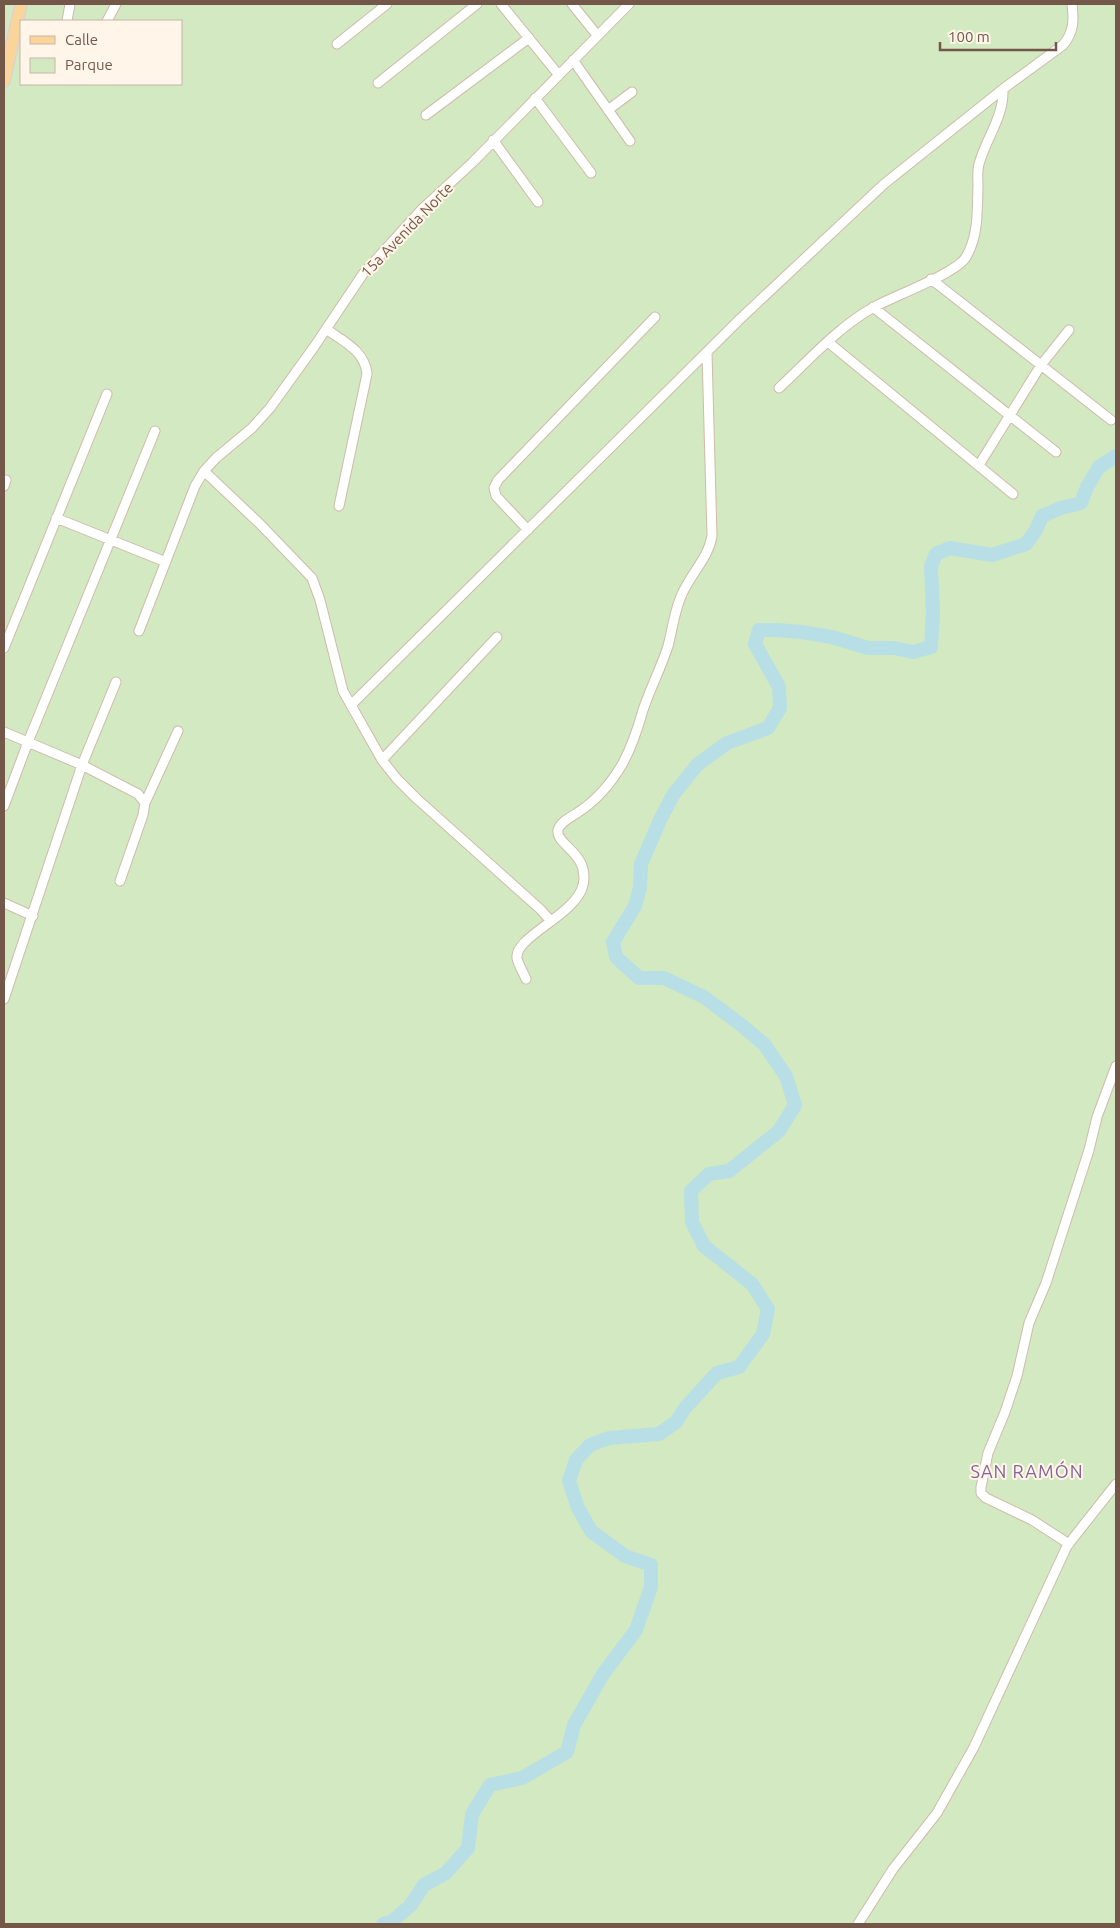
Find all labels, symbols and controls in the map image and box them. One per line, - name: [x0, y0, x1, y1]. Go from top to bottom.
- legend: [20, 20, 182, 85]
- scale bar: [940, 20, 1056, 52]
- text: 100 m: [948, 28, 990, 45]
- text: Calle: [65, 31, 98, 48]
- text: Parque: [65, 56, 113, 73]
- street label: 15a Avenida Norte: [357, 179, 456, 280]
- district label: SAN RAMÓN: [970, 1460, 1084, 1481]

